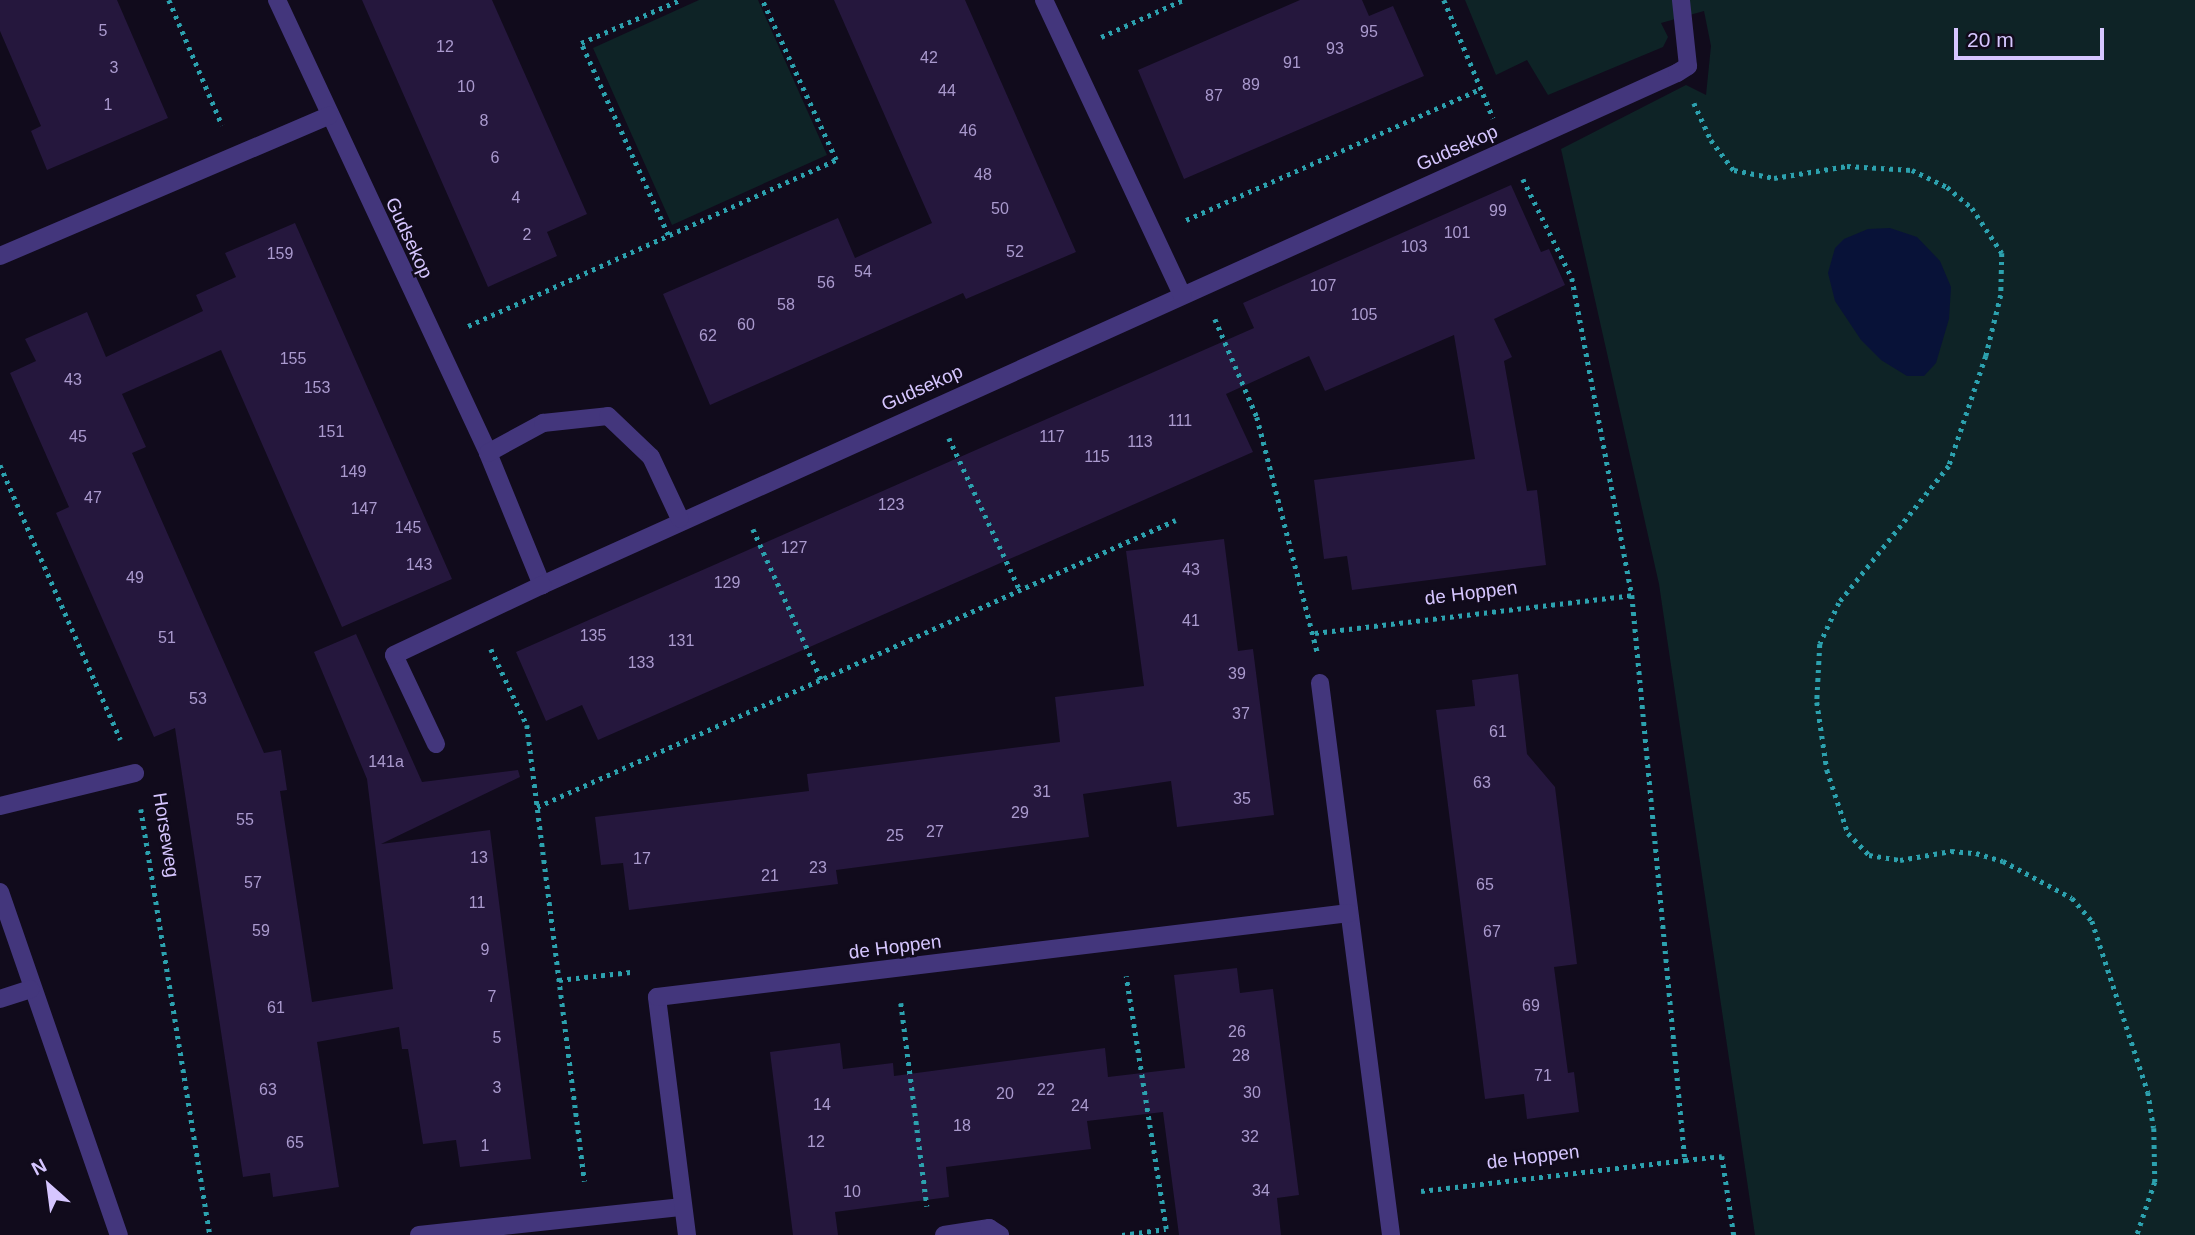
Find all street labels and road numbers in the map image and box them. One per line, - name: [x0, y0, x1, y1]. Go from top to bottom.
- street label: Gudsekop: [1413, 120, 1501, 176]
- street label: Gudsekop: [380, 194, 438, 282]
- street label: Gudsekop: [878, 360, 966, 416]
- street label: de Hoppen: [1423, 576, 1519, 610]
- street label: Horseweg: [148, 791, 184, 879]
- street label: de Hoppen: [847, 930, 943, 964]
- street label: de Hoppen: [1485, 1140, 1581, 1174]

